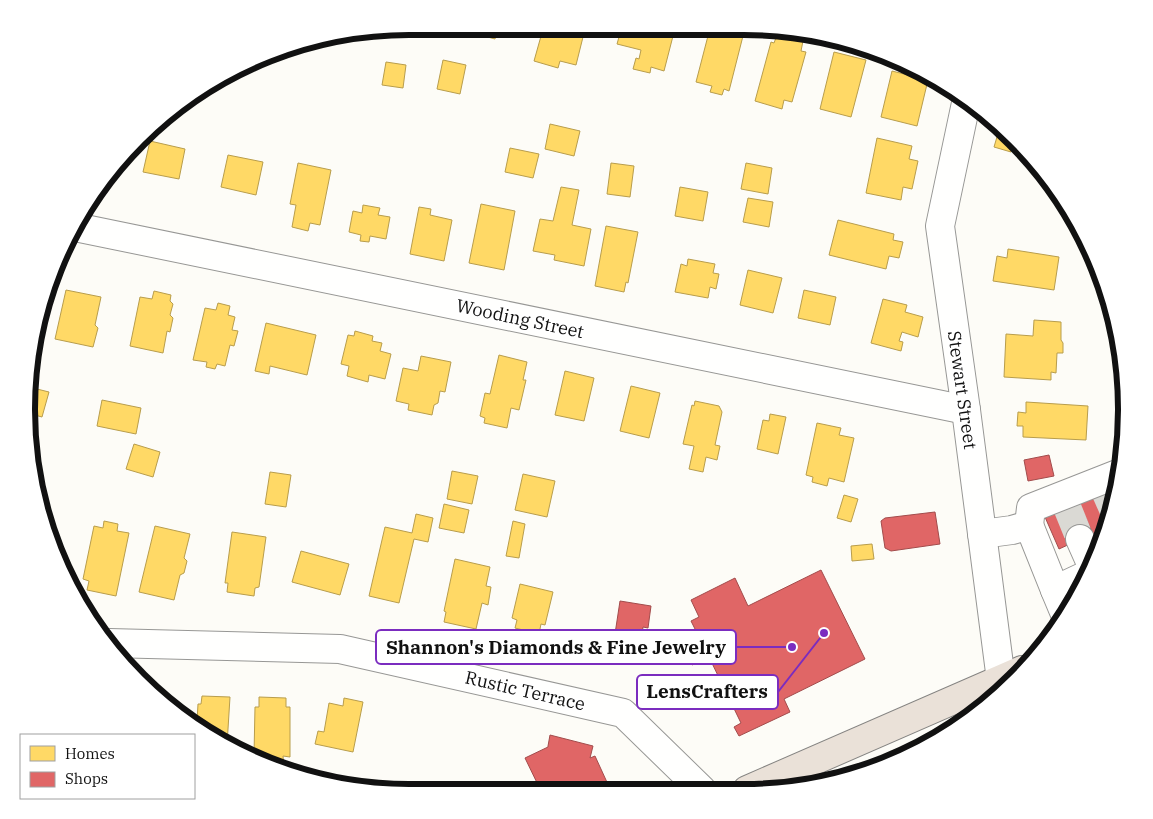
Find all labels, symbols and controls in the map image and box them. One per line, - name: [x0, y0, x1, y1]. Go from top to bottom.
- street label: Wooding Street: [454, 294, 586, 343]
- street label: Stewart Street: [943, 329, 982, 451]
- callout: Shannon's Diamonds & Fine Jewelry: [376, 630, 736, 664]
- text: Shannon's Diamonds & Fine Jewelry: [386, 635, 726, 659]
- street label: Rustic Terrace: [463, 666, 587, 715]
- callout: LensCrafters: [637, 675, 778, 709]
- text: LensCrafters: [646, 679, 768, 703]
- legend: [20, 734, 195, 799]
- text: Homes: [65, 744, 115, 763]
- text: Shops: [65, 769, 108, 788]

